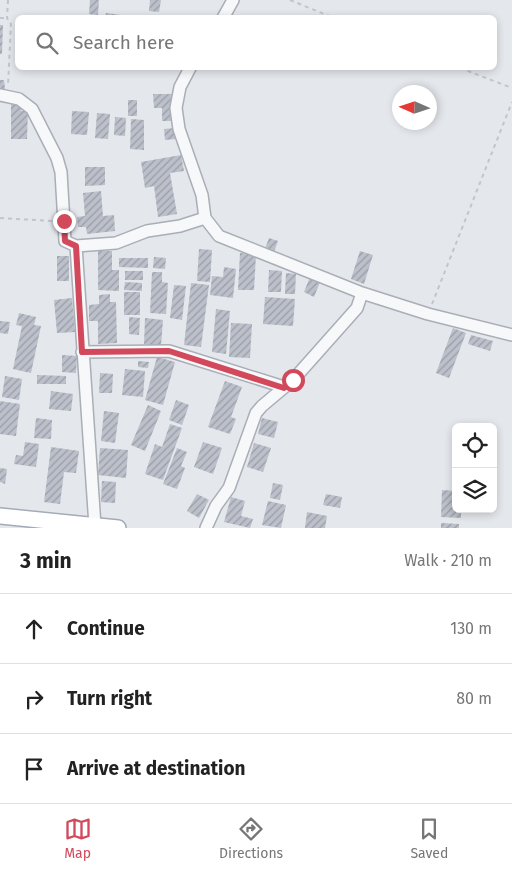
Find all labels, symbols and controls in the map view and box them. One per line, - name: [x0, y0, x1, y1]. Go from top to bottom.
- search box: [15, 15, 497, 70]
- icon: search: [33, 29, 61, 57]
- text: Search here: [73, 31, 174, 54]
- north arrow: [392, 85, 437, 130]
- route end: [53, 210, 76, 233]
- route start: [282, 369, 305, 392]
- map controls: [452, 423, 497, 513]
- button: locate: [452, 423, 497, 468]
- button: layers: [452, 468, 497, 513]
- text: 3 min: [20, 548, 72, 574]
- text: Walk · 210 m: [404, 551, 492, 570]
- icon: ahead: [20, 615, 48, 643]
- text: Continue: [67, 617, 145, 640]
- text: 130 m: [450, 619, 492, 638]
- icon: right: [20, 685, 48, 713]
- text: Turn right: [67, 687, 152, 710]
- text: 80 m: [456, 689, 492, 708]
- icon: arrive: [20, 755, 48, 783]
- text: Arrive at destination: [67, 757, 246, 780]
- tab: Map: [64, 815, 92, 862]
- tab: Directions: [219, 815, 283, 862]
- tab: Saved: [410, 815, 448, 862]

